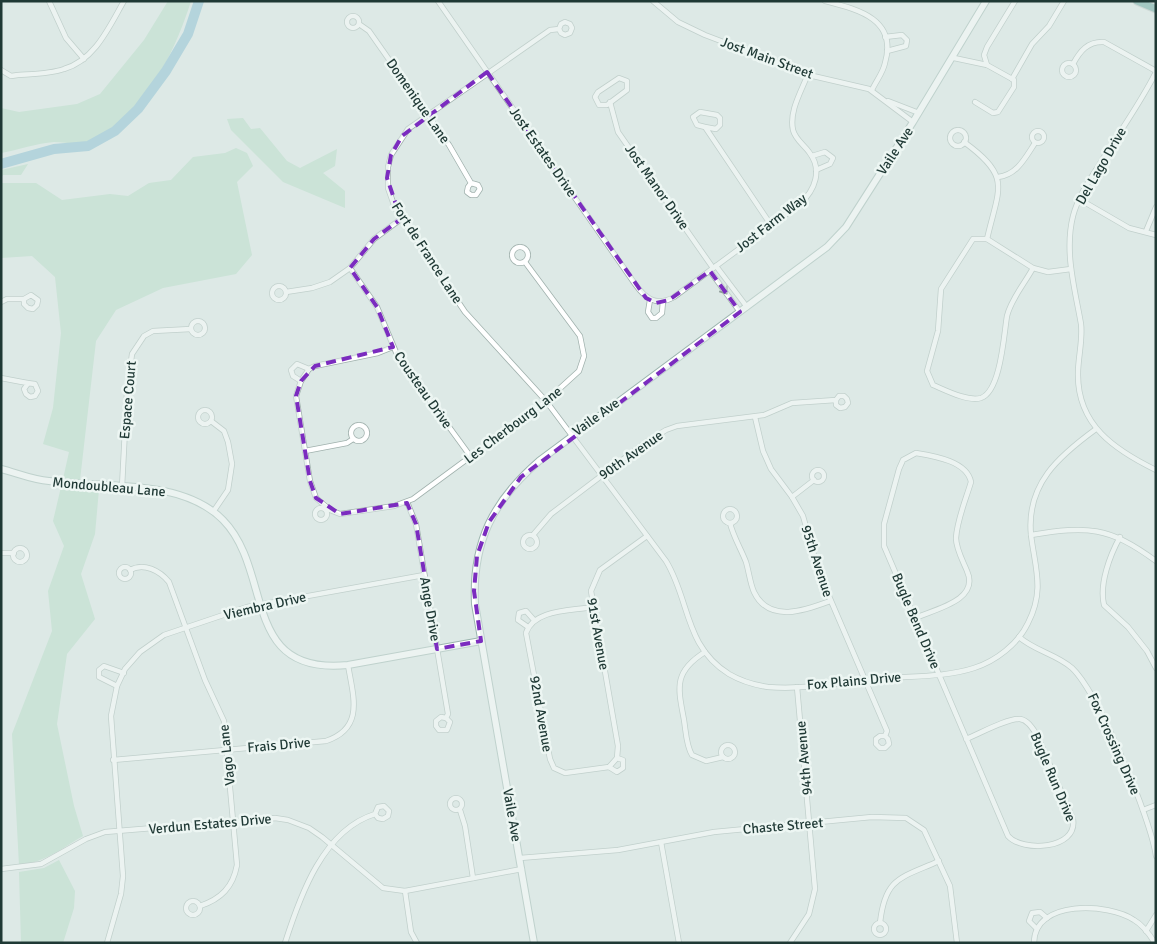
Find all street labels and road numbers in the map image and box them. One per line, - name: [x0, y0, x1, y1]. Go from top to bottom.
- street label: Jost Main Street: [718, 33, 816, 83]
- street label: Domenique Lane: [382, 55, 454, 147]
- street label: Jost Estates Drive: [506, 104, 580, 200]
- street label: Vaile Ave: [873, 124, 917, 178]
- street label: Del Lago Drive: [1072, 124, 1130, 208]
- street label: Jost Manor Drive: [621, 141, 693, 233]
- street label: Jost Farm Way: [732, 190, 810, 256]
- street label: Fort de France Lane: [388, 199, 466, 307]
- street label: Cousteau Drive: [390, 348, 456, 432]
- street label: Espace Court: [116, 360, 140, 440]
- street label: Les Cherbourg Lane: [461, 383, 565, 467]
- street label: Vaile Ave: [569, 394, 623, 440]
- street label: 90th Avenue: [596, 427, 666, 483]
- street label: Mondoubleau Lane: [52, 474, 166, 500]
- street label: 95th Avenue: [797, 523, 837, 599]
- street label: Bugle Bend Drive: [888, 570, 944, 672]
- street label: Ange Drive: [416, 576, 444, 642]
- street label: Viembra Drive: [222, 588, 308, 624]
- street label: 91st Avenue: [583, 597, 613, 671]
- street label: Fox Plains Drive: [806, 668, 902, 694]
- street label: 92nd Avenue: [526, 675, 556, 753]
- street label: Fox Crossing Drive: [1084, 690, 1144, 798]
- street label: 94th Avenue: [792, 720, 816, 796]
- street label: Vago Lane: [215, 724, 239, 786]
- street label: Bugle Run Drive: [1027, 730, 1079, 824]
- street label: Frais Drive: [247, 734, 311, 756]
- street label: Vaile Ave: [499, 787, 525, 843]
- street label: Verdun Estates Drive: [148, 810, 272, 838]
- street label: Chaste Street: [742, 814, 824, 838]

